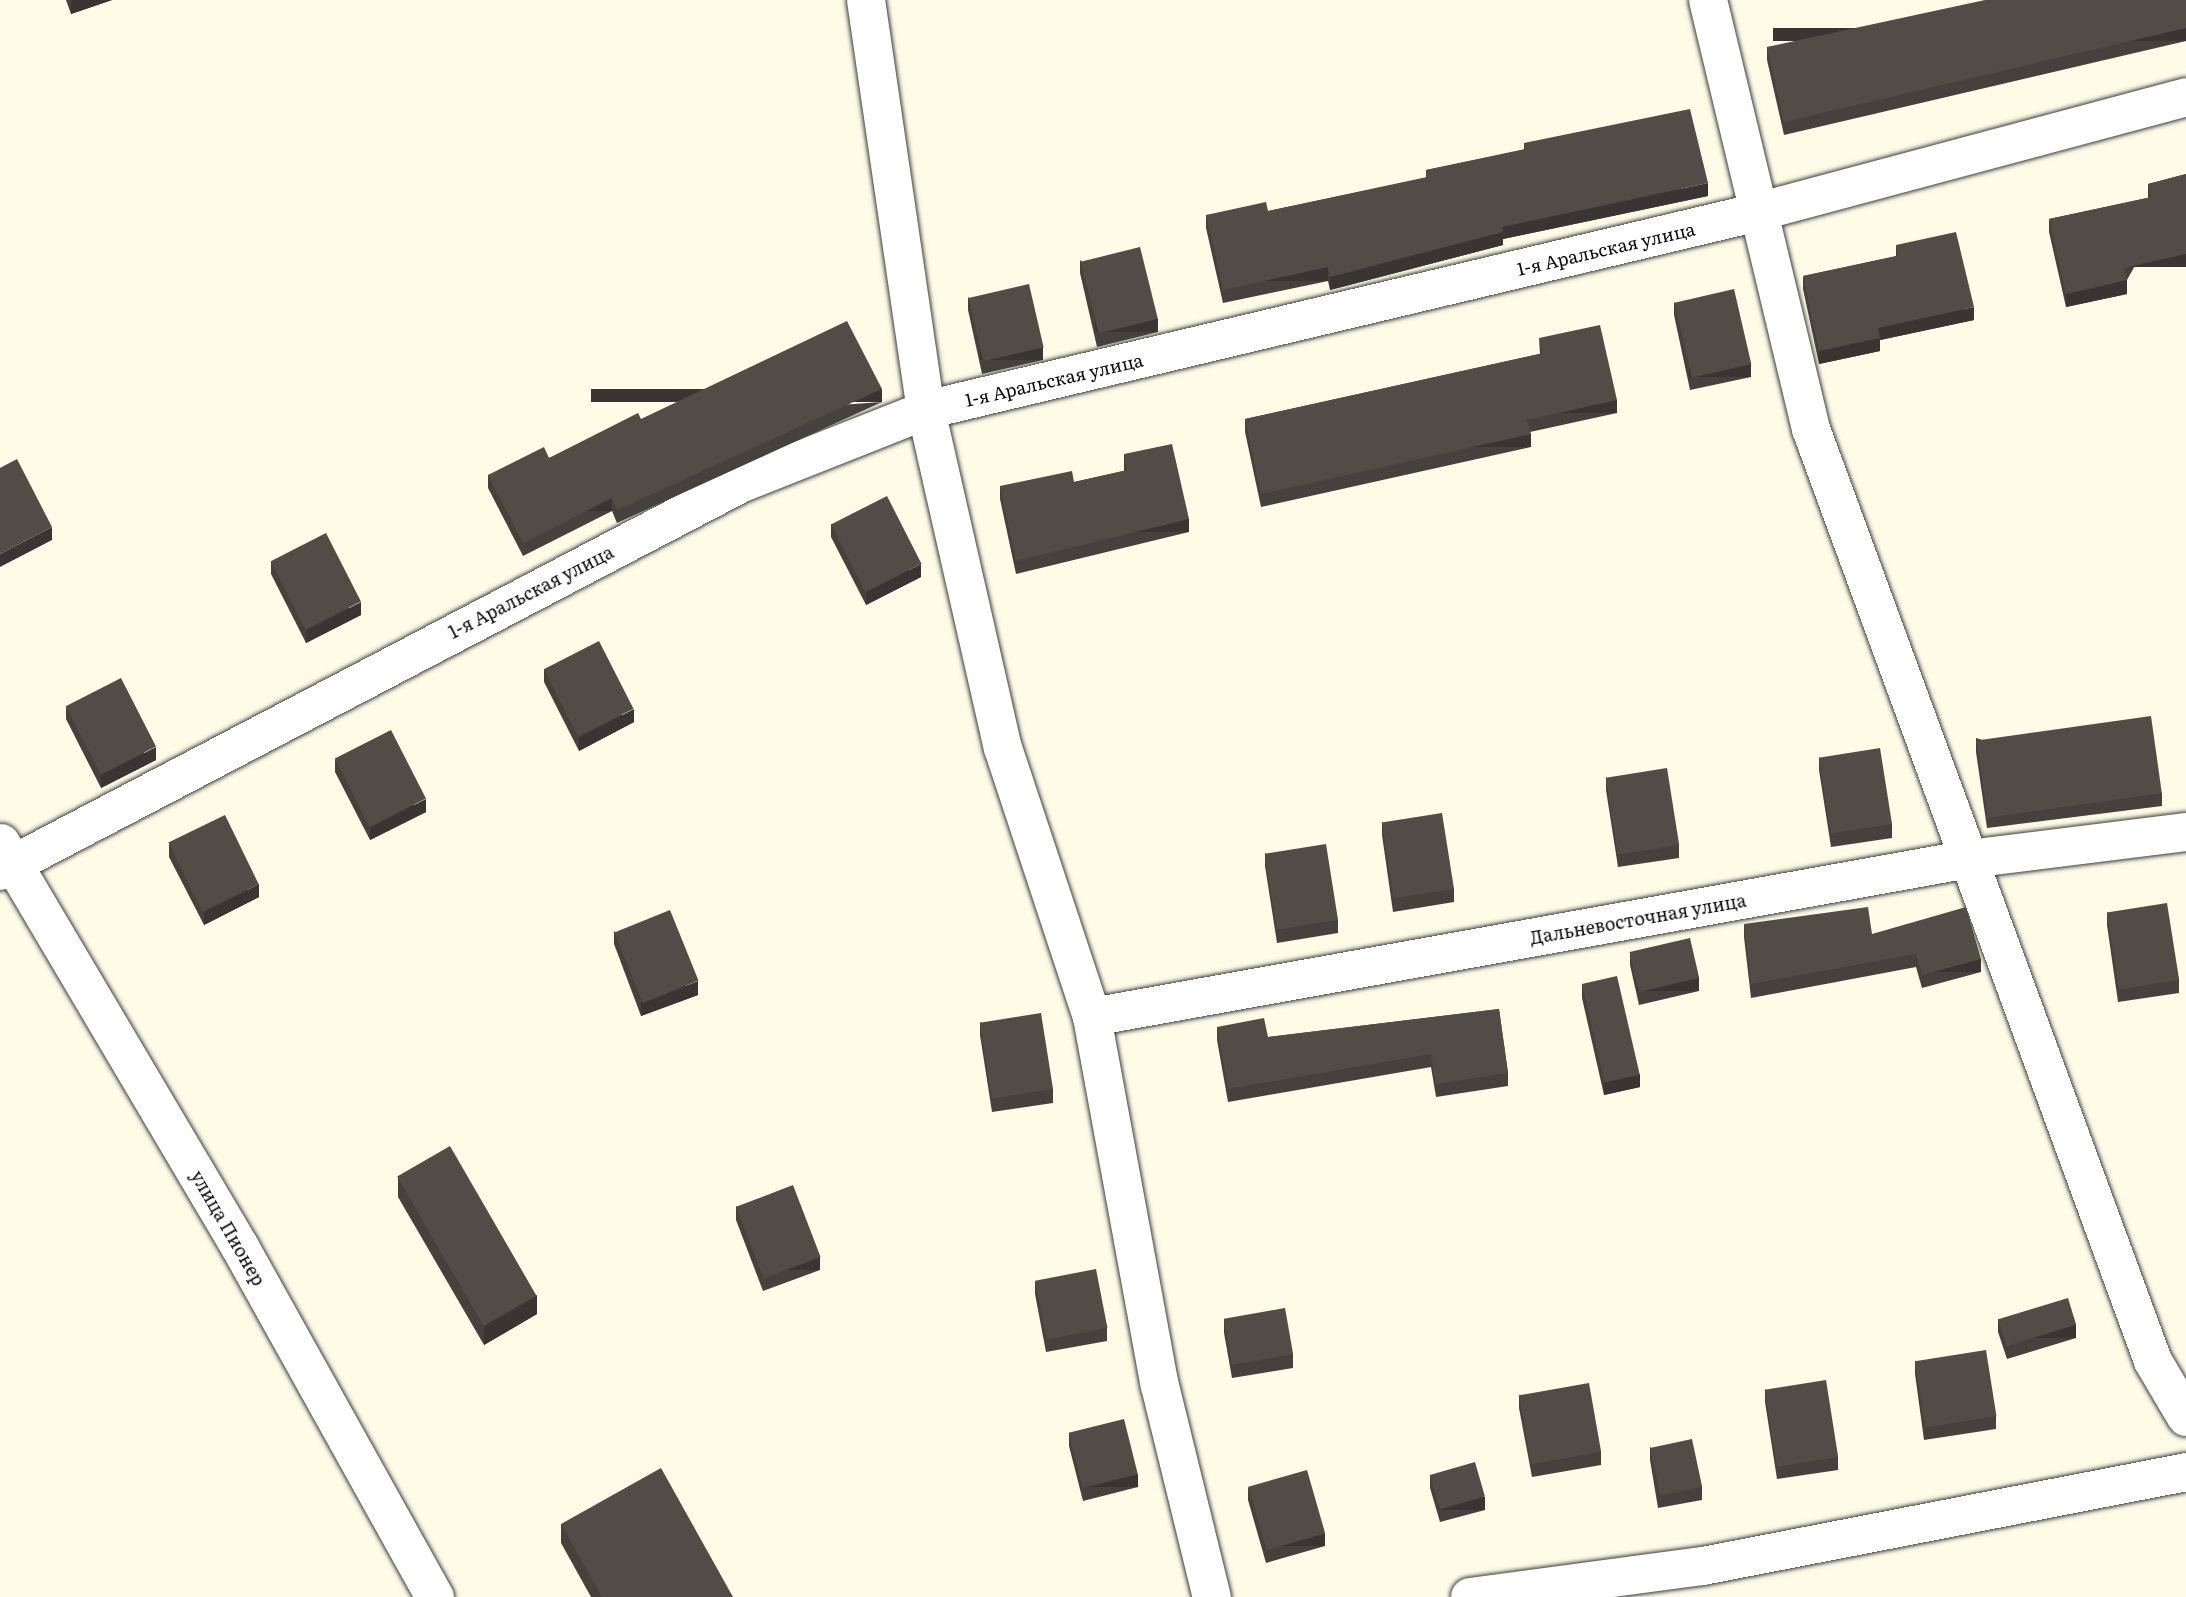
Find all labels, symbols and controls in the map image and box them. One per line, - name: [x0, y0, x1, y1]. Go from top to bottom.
- street label: 1-я Аральская улица: [1515, 218, 1697, 280]
- street label: 1-я Аральская улица: [963, 349, 1145, 411]
- street label: 1-я Аральская улица: [445, 541, 617, 643]
- street label: Дальневосточная улица: [1528, 889, 1748, 949]
- street label: улица Пионер: [186, 1167, 270, 1289]

